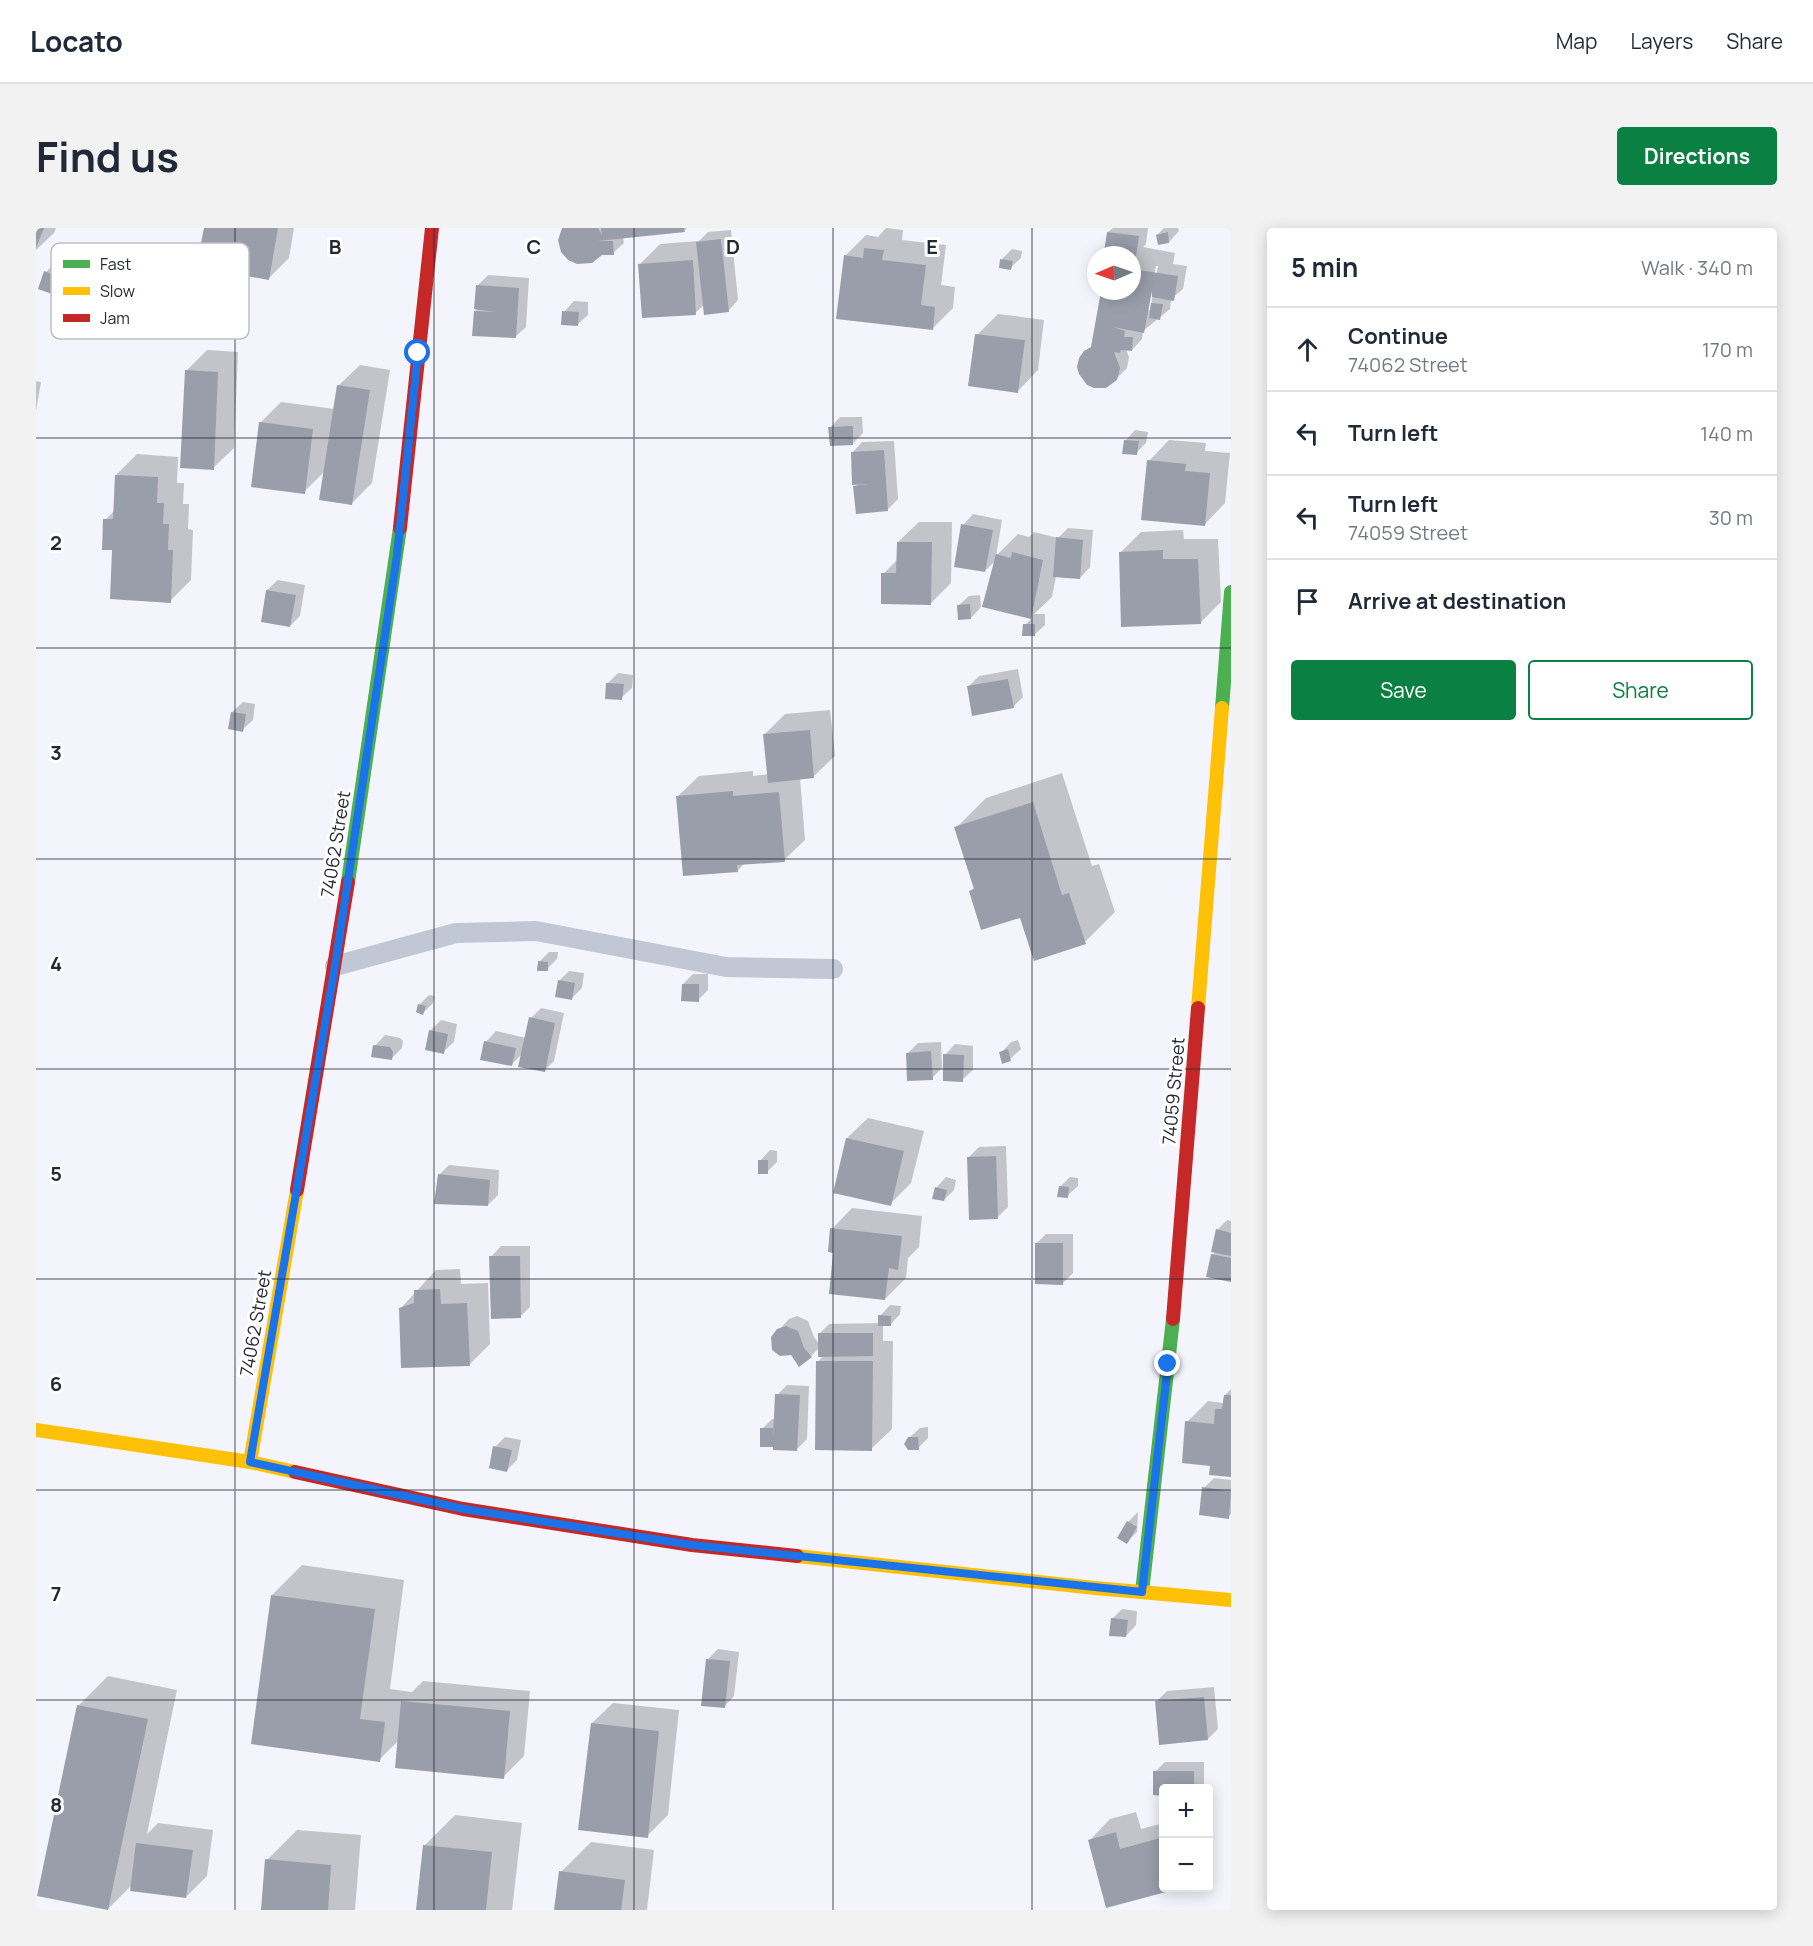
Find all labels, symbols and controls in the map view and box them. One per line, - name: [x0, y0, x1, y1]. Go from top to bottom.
- text: Locato: [30, 22, 123, 60]
- text: Map: [1556, 27, 1597, 55]
- text: Layers: [1630, 27, 1693, 55]
- text: Share: [1726, 27, 1783, 55]
- text: Find us: [36, 127, 179, 185]
- button: Directions: [1617, 127, 1777, 185]
- text: B: [329, 233, 342, 260]
- text: C: [527, 233, 541, 260]
- text: D: [726, 233, 740, 260]
- text: E: [926, 233, 938, 260]
- legend: [51, 243, 249, 339]
- north arrow: [1087, 246, 1141, 300]
- text: 5 min: [1291, 249, 1358, 285]
- text: Fast: [100, 253, 131, 275]
- text: Walk · 340 m: [1641, 254, 1753, 281]
- text: Slow: [100, 280, 135, 302]
- text: Jam: [100, 307, 130, 329]
- text: Continue: [1348, 321, 1448, 351]
- icon: ahead: [1291, 333, 1324, 366]
- text: 170 m: [1702, 336, 1753, 363]
- route start: [404, 339, 430, 365]
- text: 74062 Street: [1348, 351, 1468, 378]
- icon: left: [1291, 417, 1324, 450]
- text: Turn left: [1348, 418, 1438, 448]
- text: 140 m: [1700, 420, 1753, 447]
- text: Turn left: [1348, 489, 1438, 519]
- icon: left: [1291, 501, 1324, 534]
- text: 30 m: [1709, 504, 1753, 531]
- text: 74059 Street: [1348, 519, 1468, 546]
- text: 2: [50, 529, 62, 556]
- icon: arrive: [1291, 585, 1324, 618]
- text: Arrive at destination: [1348, 586, 1566, 616]
- button: Save: [1291, 660, 1516, 720]
- button: Share: [1528, 660, 1753, 720]
- text: 3: [50, 739, 62, 766]
- street label: 74062 Street: [315, 789, 355, 899]
- text: 4: [50, 950, 62, 977]
- street label: 74059 Street: [1156, 1036, 1190, 1146]
- text: 5: [50, 1160, 62, 1187]
- street label: 74062 Street: [234, 1268, 276, 1378]
- route end: [1154, 1350, 1180, 1376]
- text: 6: [50, 1370, 62, 1397]
- text: 7: [51, 1580, 61, 1607]
- map controls: [1159, 1784, 1213, 1892]
- button: +: [1159, 1784, 1213, 1838]
- text: 8: [50, 1791, 62, 1818]
- button: −: [1159, 1838, 1213, 1892]

